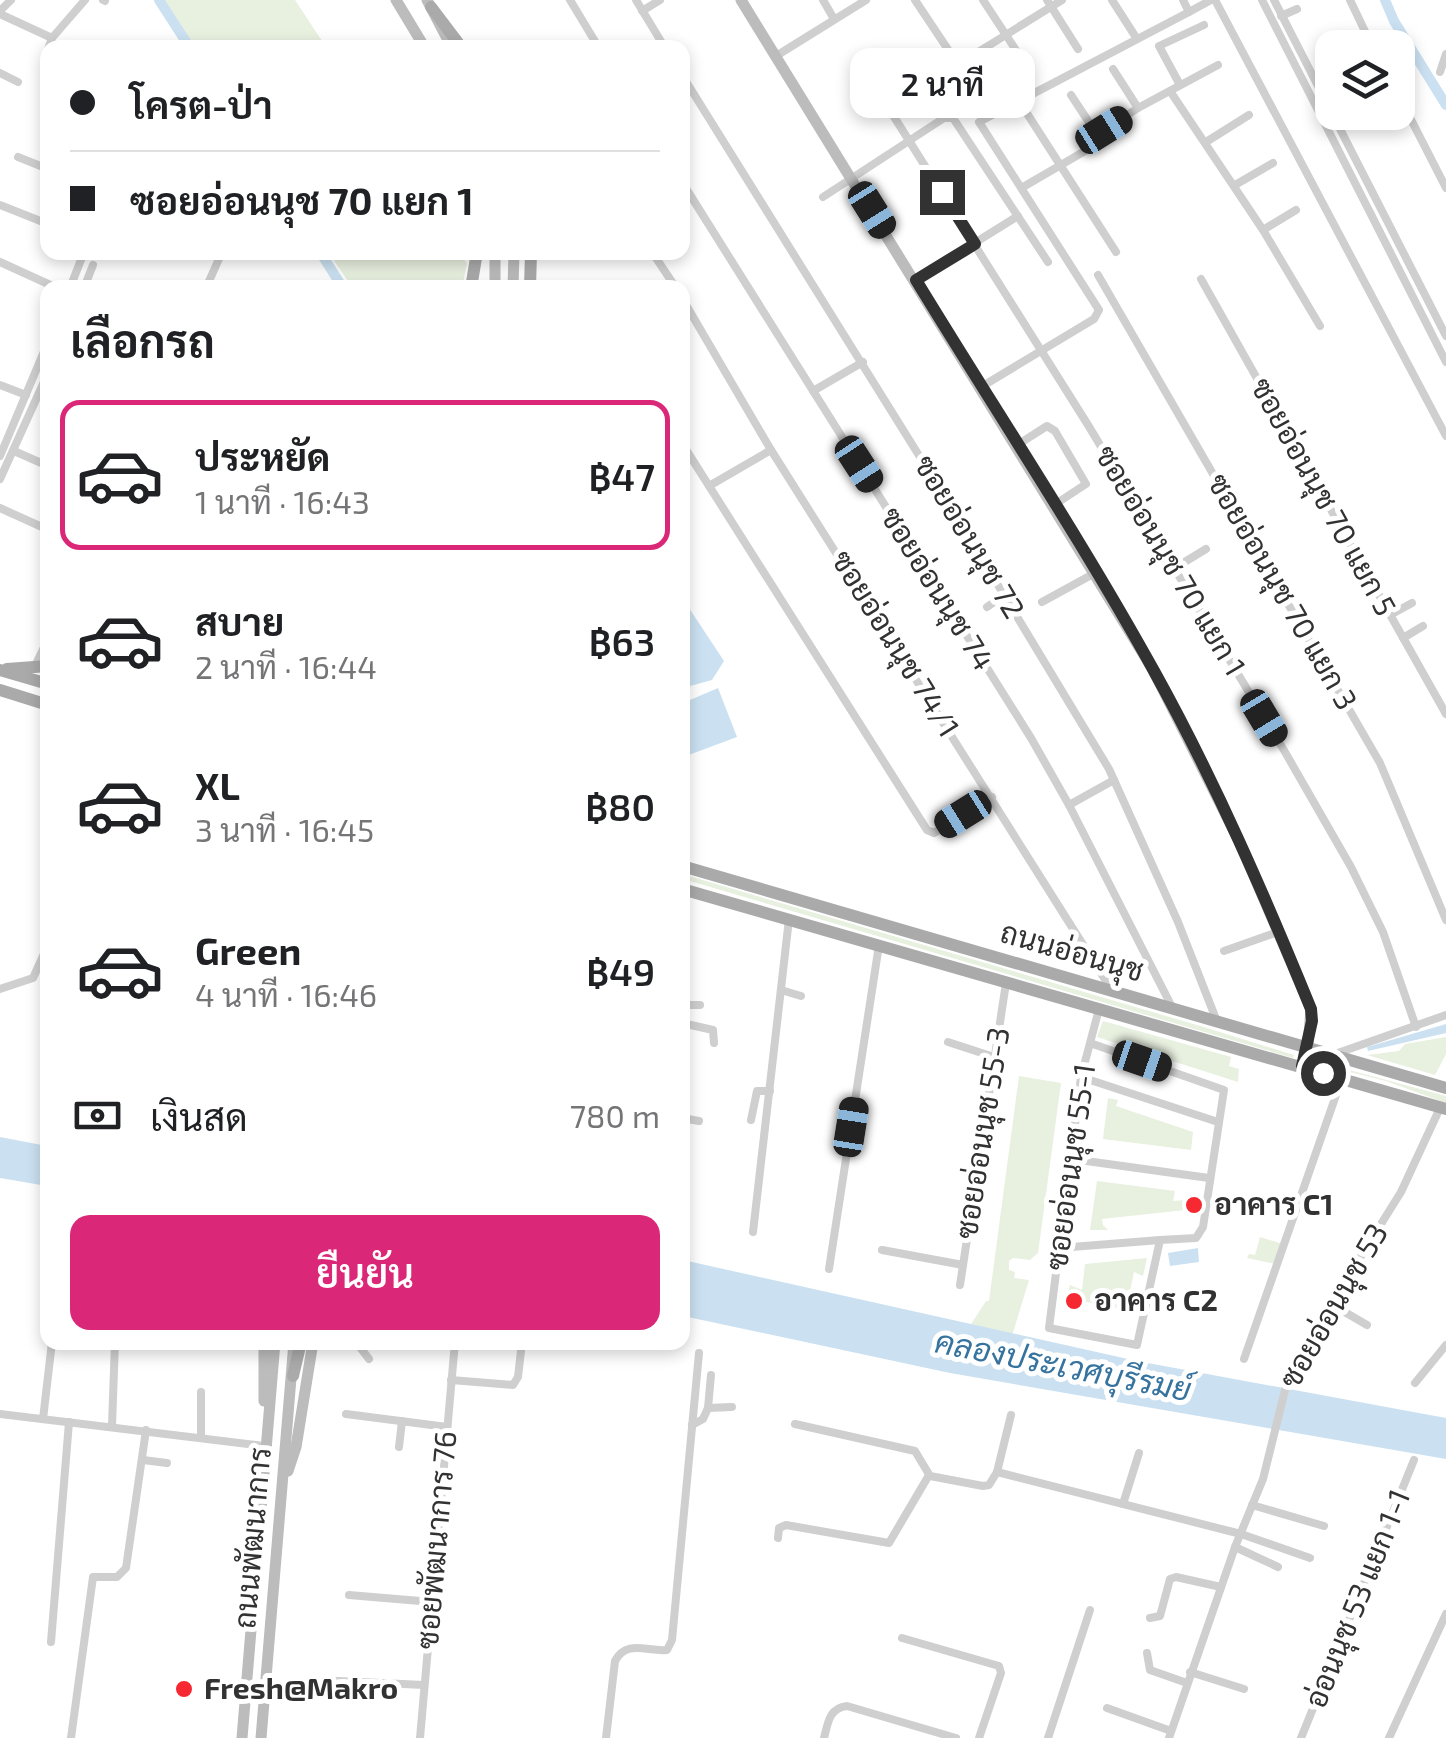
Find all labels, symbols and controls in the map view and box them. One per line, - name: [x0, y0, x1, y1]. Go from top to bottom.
- map controls: [1315, 30, 1415, 130]
- button: layers: [1315, 30, 1415, 130]
- callout: 2 นาที: [850, 47, 1034, 117]
- text: 2 นาที: [901, 64, 984, 102]
- text: โครต-ป่า: [130, 81, 273, 127]
- car: [1071, 101, 1137, 159]
- route end: [920, 170, 965, 215]
- text: ซอยอ่อนนุช 70 แยก 1: [130, 177, 474, 223]
- car: [843, 177, 901, 243]
- text: เลือกรถ: [70, 313, 215, 367]
- street label: ซอยอ่อนนุช 70 แยก 5: [1240, 371, 1405, 624]
- icon: car: [75, 430, 165, 520]
- car: [830, 431, 888, 497]
- text: ประหยัด: [195, 433, 330, 479]
- street label: ซอยอ่อนนุช 70 แยก 1: [1084, 438, 1255, 684]
- street label: ซอยอ่อนนุช 72: [904, 448, 1033, 627]
- text: ฿47: [589, 453, 655, 499]
- street label: ซอยอ่อนนุช 70 แยก 3: [1197, 466, 1366, 718]
- text: 1 นาที · 16:43: [195, 482, 370, 520]
- street label: ซอยอ่อนนุช 74: [870, 500, 1003, 679]
- street label: ซอยอ่อนนุช 74/1: [821, 543, 968, 745]
- icon: car: [75, 595, 165, 685]
- text: สบาย: [195, 598, 284, 644]
- text: ฿63: [589, 618, 655, 664]
- text: 2 นาที · 16:44: [195, 647, 377, 685]
- car: [1236, 685, 1292, 751]
- icon: car: [75, 760, 165, 850]
- text: XL: [195, 762, 240, 808]
- text: ฿80: [585, 783, 655, 829]
- car: [930, 785, 996, 843]
- text: 3 นาที · 16:45: [195, 810, 374, 848]
- street label: ถนนอ่อนนุช: [995, 912, 1148, 992]
- icon: car: [75, 925, 165, 1015]
- text: Green: [195, 927, 301, 973]
- text: ฿49: [586, 948, 655, 994]
- text: 4 นาที · 16:46: [195, 975, 377, 1013]
- street label: ซอยอ่อนนุช 55-3: [947, 1024, 1020, 1242]
- car: [1109, 1037, 1175, 1085]
- route start: [1301, 1051, 1346, 1096]
- street label: ซอยอ่อนนุช 55-1: [1037, 1061, 1106, 1273]
- icon: cash: [70, 1088, 125, 1143]
- text: เงินสด: [150, 1093, 248, 1139]
- car: [831, 1095, 871, 1159]
- text: 780 m: [570, 1096, 660, 1134]
- place label: อาคาร C1: [1214, 1185, 1333, 1221]
- marker: อาคาร C1: [1183, 1194, 1205, 1216]
- button: ยืนยัน: [70, 1215, 660, 1330]
- street label: ซอยอ่อนนุช 53: [1271, 1216, 1398, 1396]
- place label: อาคาร C2: [1094, 1281, 1218, 1317]
- marker: อาคาร C2: [1063, 1290, 1085, 1312]
- water label: คลองประเวศบุรีรมย์: [931, 1321, 1198, 1413]
- street label: ซอยพัฒนาการ 76: [408, 1429, 462, 1650]
- street label: ถนนพัฒนาการ: [225, 1446, 277, 1630]
- street label: อ่อนนุช 53 แยก 1-1: [1296, 1484, 1421, 1715]
- place label: Fresh@Makro: [204, 1669, 398, 1705]
- marker: Fresh@Makro: [173, 1678, 195, 1700]

